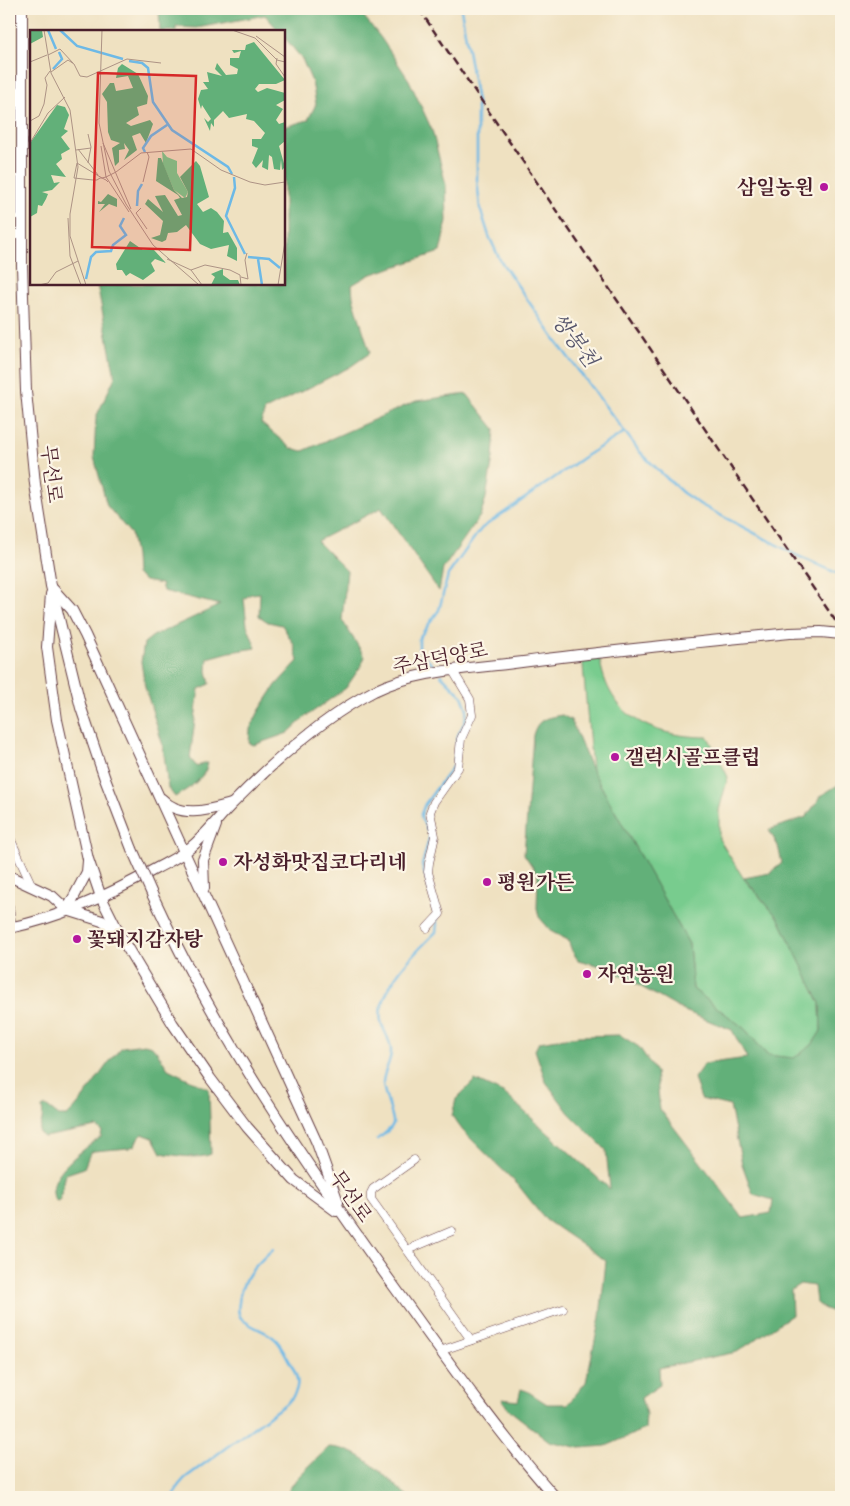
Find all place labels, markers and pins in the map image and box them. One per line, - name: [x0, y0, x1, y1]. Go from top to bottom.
- place label: 삼일농원: [737, 176, 814, 201]
- marker: 삼일농원: [818, 181, 830, 193]
- place label: 갤럭시골프클럽: [625, 746, 760, 771]
- marker: 갤럭시골프클럽: [609, 751, 621, 763]
- place label: 자성화맛집코다리네: [233, 851, 407, 876]
- marker: 자성화맛집코다리네: [217, 856, 229, 868]
- place label: 평원가든: [497, 871, 574, 896]
- marker: 평원가든: [481, 876, 493, 888]
- place label: 꽃돼지감자탕: [87, 928, 204, 953]
- marker: 꽃돼지감자탕: [71, 933, 83, 945]
- place label: 자연농원: [597, 963, 674, 988]
- marker: 자연농원: [581, 968, 593, 980]

